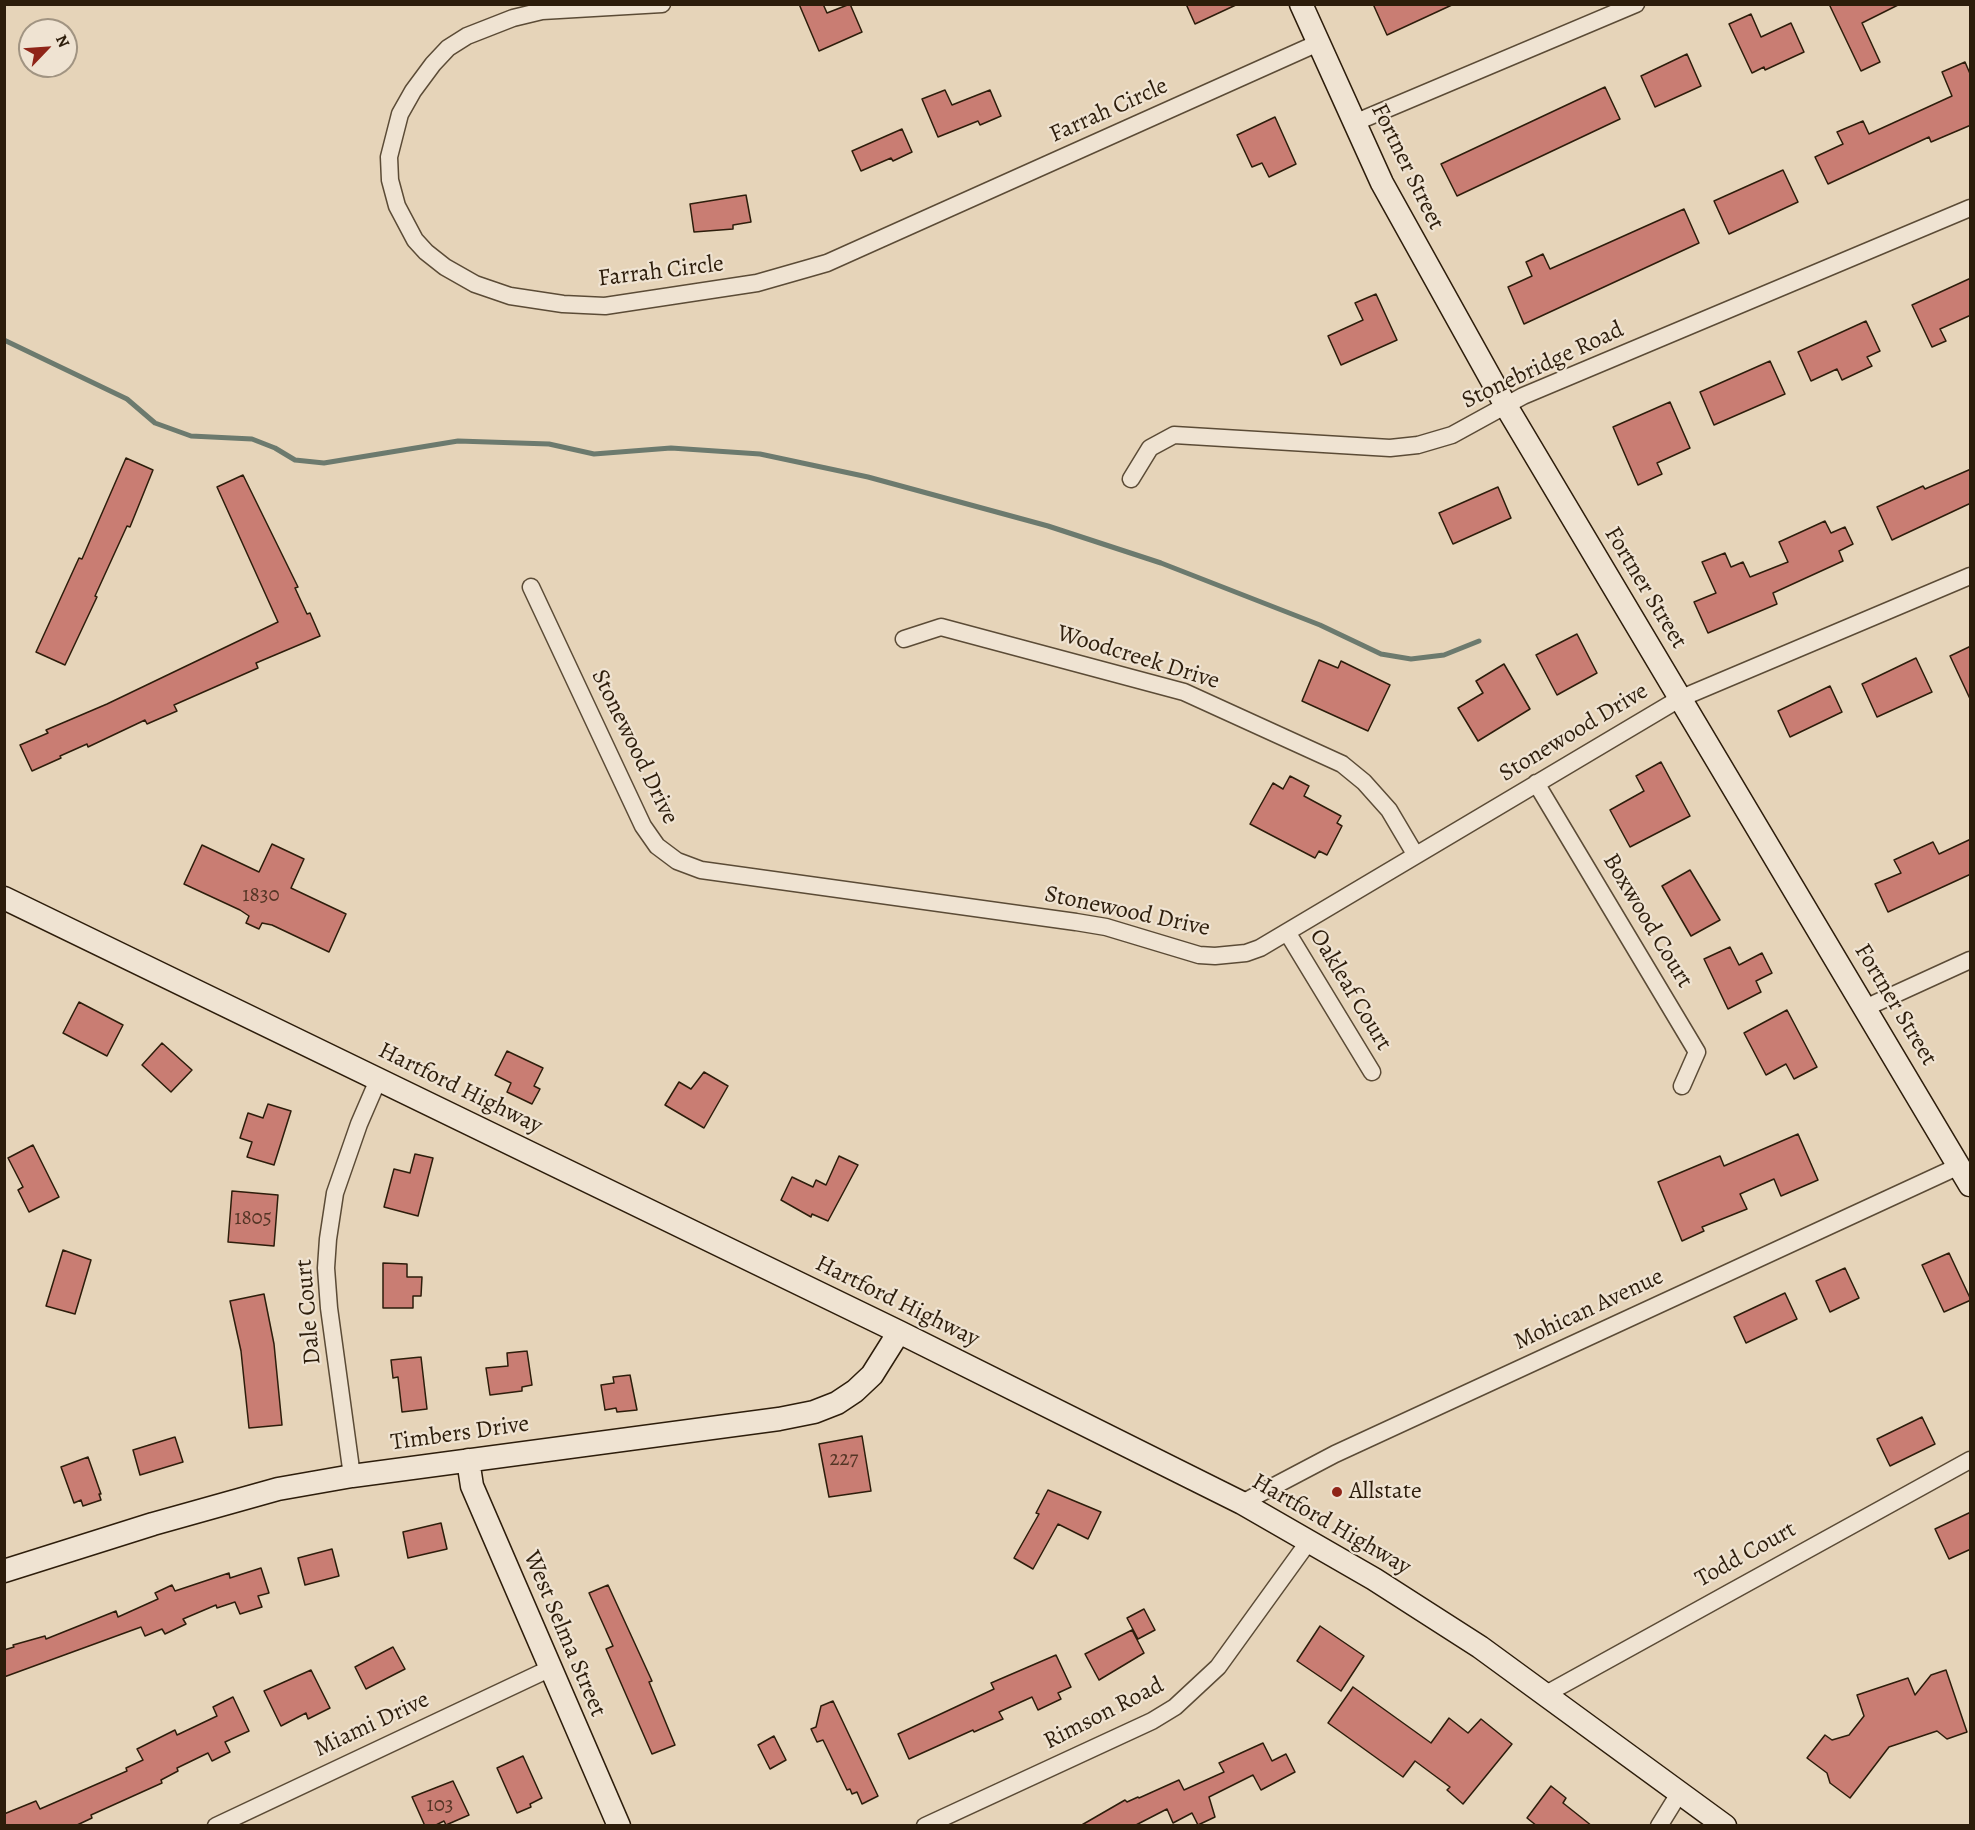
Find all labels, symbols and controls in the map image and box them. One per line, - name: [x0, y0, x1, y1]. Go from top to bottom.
- north arrow: [18, 18, 78, 78]
- text: N: [50, 31, 75, 51]
- street label: Farrah Circle: [1045, 72, 1173, 150]
- street label: Fortner Street: [1364, 99, 1450, 235]
- street label: Farrah Circle: [597, 250, 725, 294]
- street label: Stonebridge Road: [1458, 316, 1628, 416]
- street label: Fortner Street: [1597, 522, 1693, 654]
- street label: Woodcreek Drive: [1053, 620, 1223, 696]
- street label: Stonewood Drive: [584, 665, 684, 829]
- street label: Stonewood Drive: [1494, 677, 1654, 789]
- street label: Boxwood Court: [1596, 849, 1698, 993]
- street label: Stonewood Drive: [1042, 880, 1212, 944]
- house number: 1830: [242, 883, 280, 909]
- street label: Oakleaf Court: [1302, 924, 1398, 1056]
- street label: Fortner Street: [1847, 939, 1943, 1071]
- street label: Hartford Highway: [373, 1037, 547, 1141]
- house number: 1805: [234, 1206, 272, 1232]
- street label: Hartford Highway: [810, 1250, 984, 1354]
- street label: Dale Court: [290, 1258, 328, 1366]
- street label: Mohican Avenue: [1510, 1263, 1668, 1357]
- street label: Timbers Drive: [389, 1410, 531, 1458]
- house number: 227: [830, 1447, 858, 1473]
- street label: Hartford Highway: [1246, 1468, 1416, 1582]
- place label: Allstate: [1349, 1478, 1422, 1506]
- marker: Allstate: [1330, 1485, 1344, 1499]
- street label: Todd Court: [1691, 1516, 1801, 1594]
- street label: West Selma Street: [516, 1547, 612, 1721]
- street label: Rimson Road: [1039, 1672, 1169, 1756]
- street label: Miami Drive: [310, 1686, 434, 1764]
- house number: 103: [426, 1793, 454, 1819]

